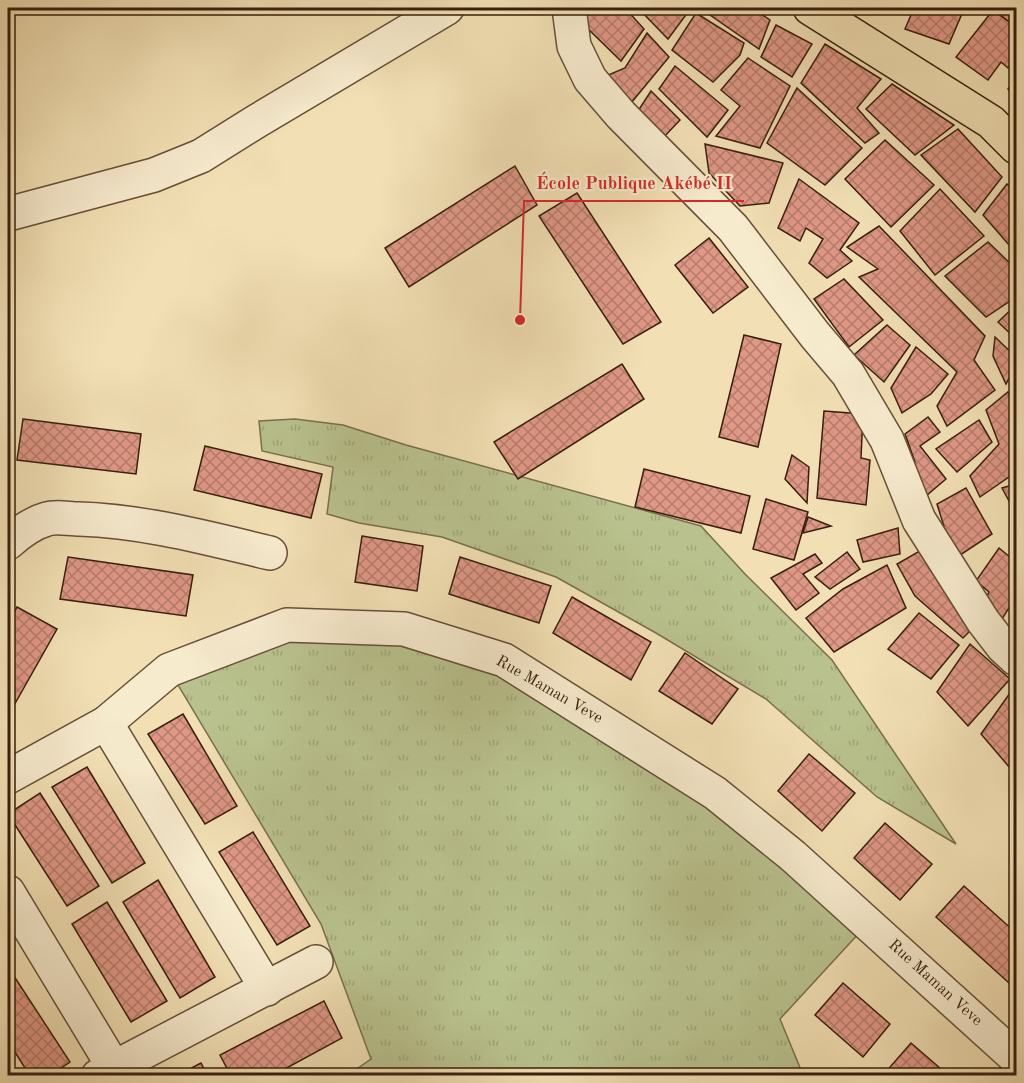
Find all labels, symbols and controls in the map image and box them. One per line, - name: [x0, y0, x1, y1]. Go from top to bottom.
- callout: École Publique Akébé II: [524, 165, 744, 201]
- text: École Publique Akébé II: [536, 171, 732, 193]
- street label: Rue Maman Veve: [493, 653, 605, 727]
- street label: Rue Maman Veve: [885, 937, 985, 1029]

